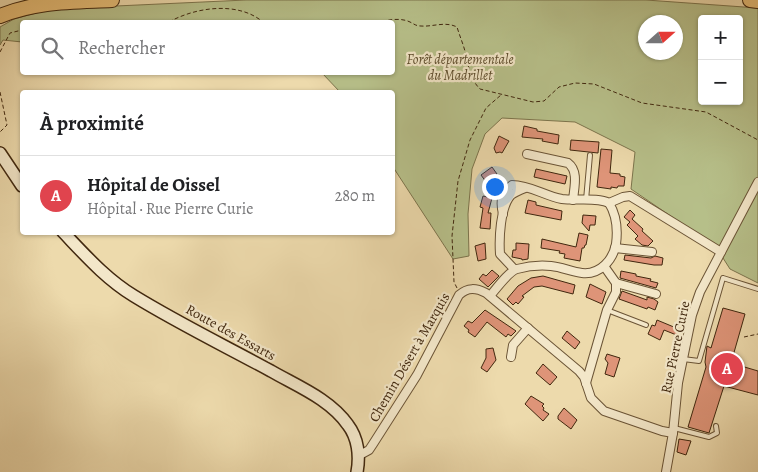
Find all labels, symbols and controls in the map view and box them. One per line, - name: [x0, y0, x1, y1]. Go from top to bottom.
- north arrow: [638, 15, 683, 60]
- map controls: [698, 15, 743, 105]
- button: +: [698, 15, 743, 60]
- search box: [20, 20, 395, 75]
- icon: search: [38, 34, 66, 62]
- text: Rechercher: [78, 35, 165, 61]
- park label: Forêt départementale du Madrillet: [407, 50, 513, 85]
- button: −: [698, 60, 743, 105]
- text: À proximité: [40, 109, 144, 137]
- text: Hôpital de Oissel: [87, 172, 220, 198]
- your location: [482, 174, 508, 200]
- text: A: [51, 185, 61, 207]
- text: 280 m: [335, 185, 375, 207]
- text: Hôpital · Rue Pierre Curie: [87, 198, 253, 220]
- street label: Chemin Désert à Marquis: [365, 289, 454, 425]
- street label: Rue Pierre Curie: [656, 299, 695, 395]
- street label: Route des Essarts: [182, 300, 279, 365]
- pin: A: [711, 350, 743, 388]

